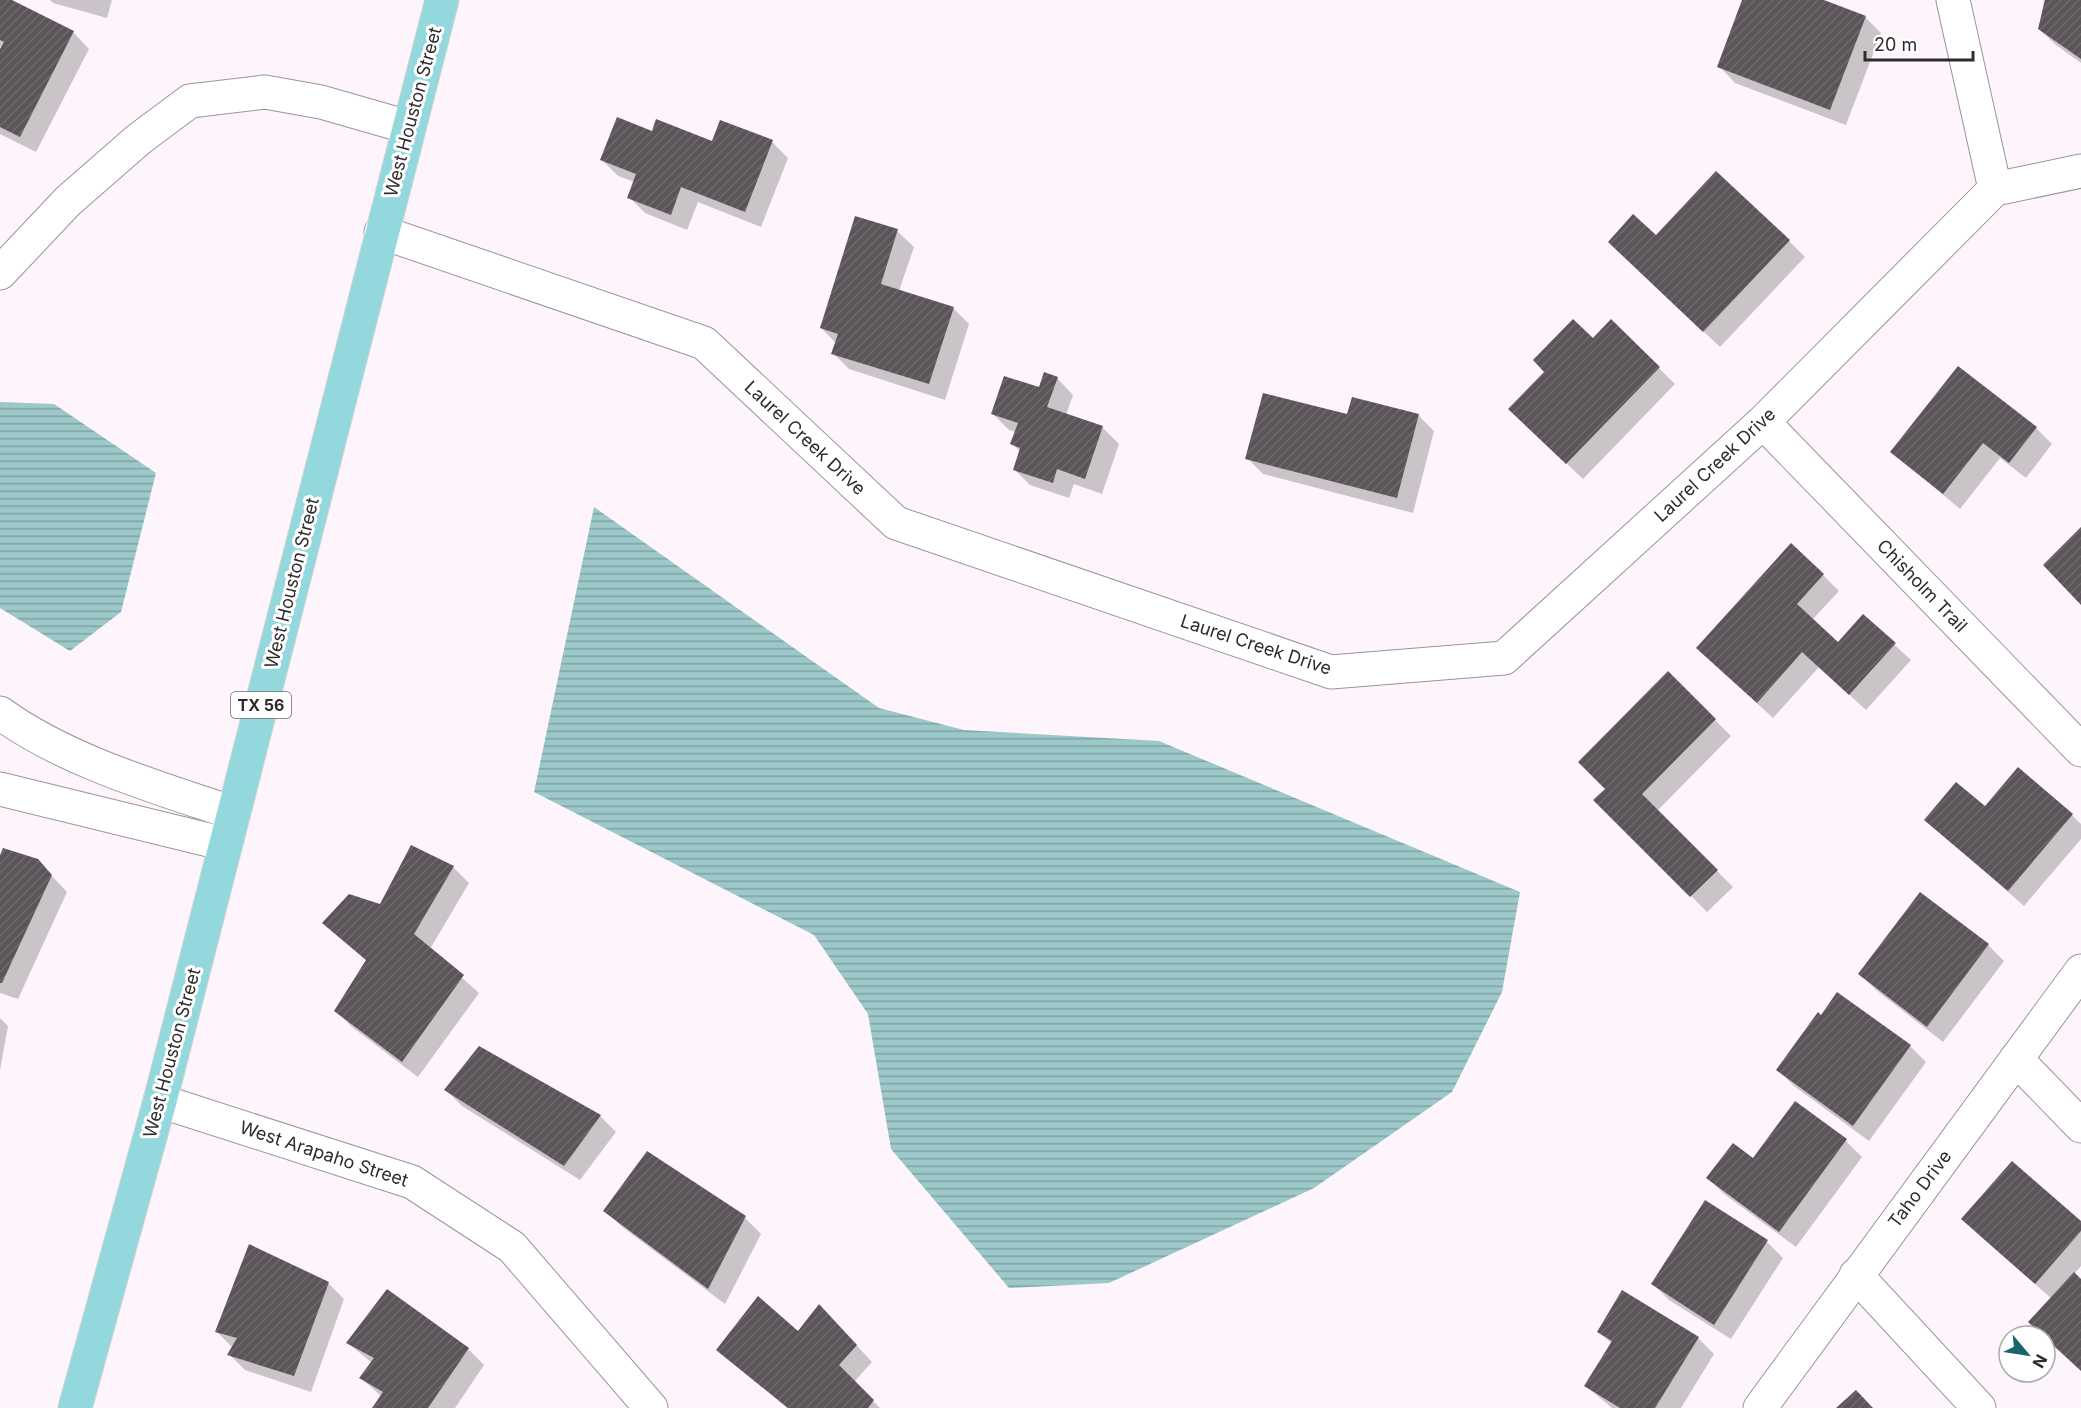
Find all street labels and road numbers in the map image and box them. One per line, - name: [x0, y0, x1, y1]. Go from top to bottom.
- street label: West Houston Street: [380, 24, 445, 199]
- street label: Laurel Creek Drive: [741, 376, 870, 499]
- street label: Laurel Creek Drive: [1650, 403, 1779, 526]
- street label: West Houston Street: [260, 495, 323, 670]
- street label: Chisholm Trail: [1873, 535, 1972, 636]
- street label: Laurel Creek Drive: [1178, 610, 1334, 679]
- road number: TX 56: [231, 692, 291, 718]
- street label: West Houston Street: [139, 965, 204, 1140]
- street label: West Arapaho Street: [237, 1116, 411, 1191]
- street label: Taho Drive: [1884, 1146, 1956, 1232]

